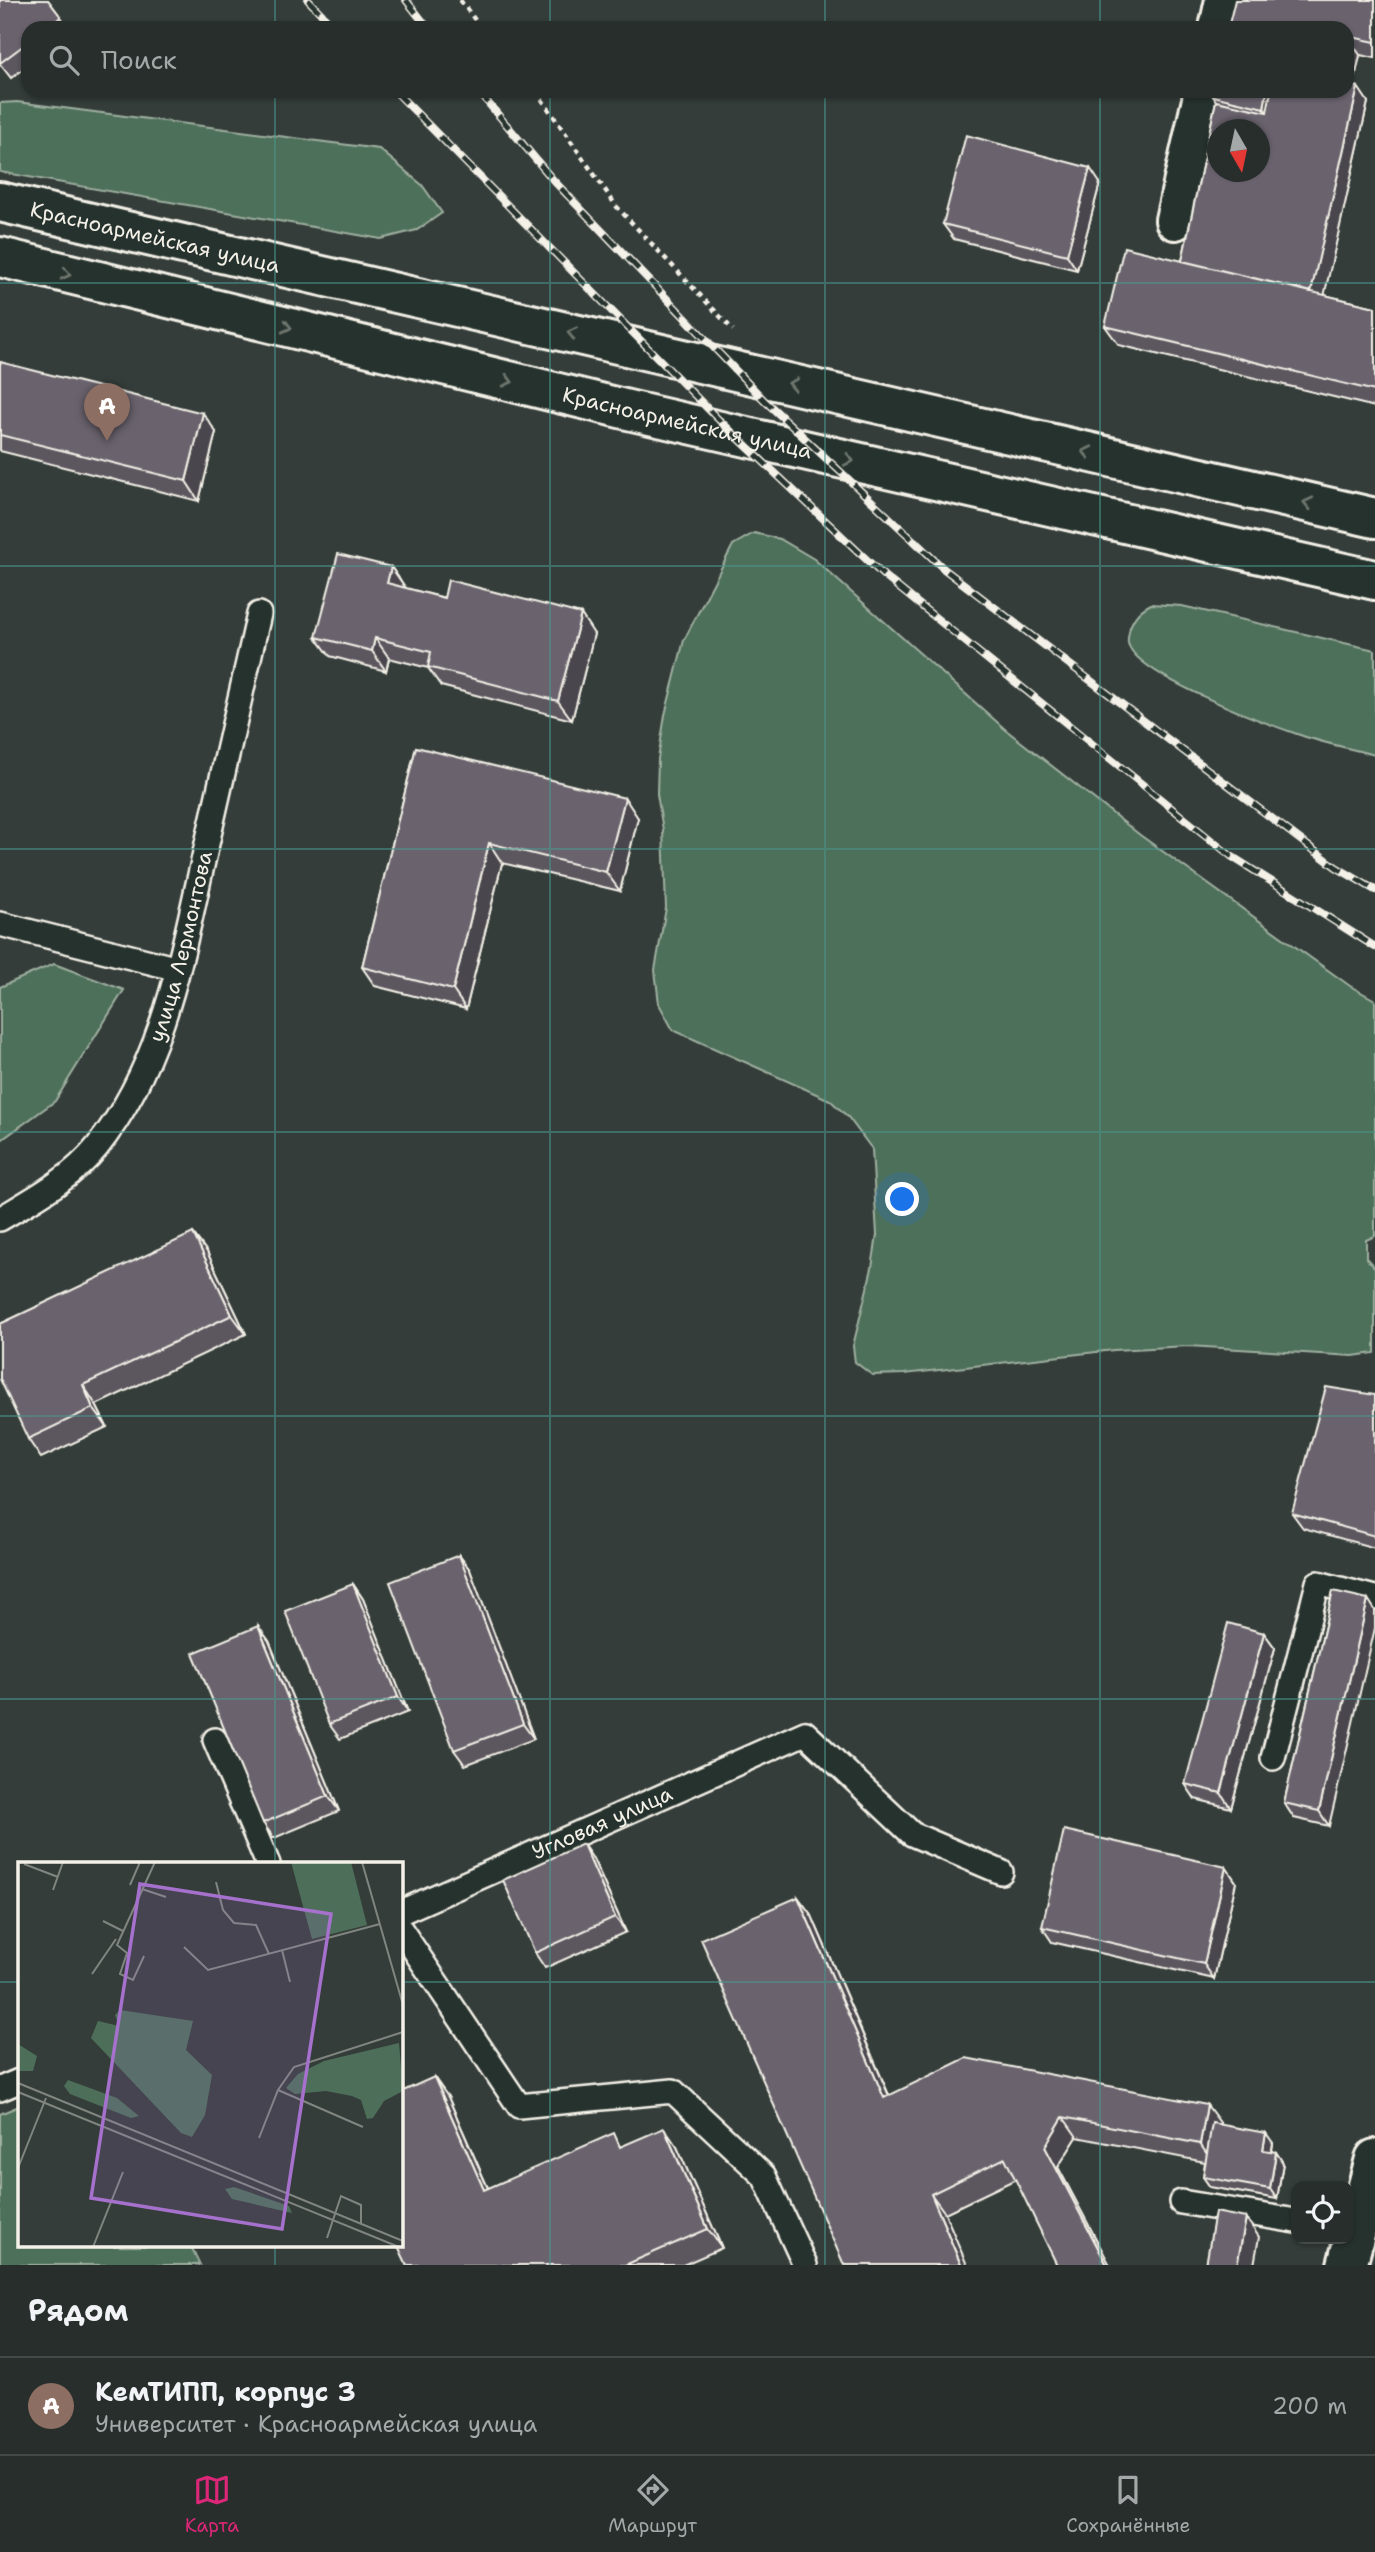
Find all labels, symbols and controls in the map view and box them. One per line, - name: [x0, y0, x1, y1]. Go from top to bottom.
- search box: [21, 21, 1354, 98]
- icon: search: [45, 41, 83, 79]
- text: Поиск: [101, 42, 177, 77]
- north arrow: [1207, 119, 1270, 182]
- street label: Красноармейская улица: [27, 195, 283, 280]
- one-way arrow: [60, 265, 72, 280]
- one-way arrow: [281, 319, 293, 333]
- one-way arrow: [566, 327, 578, 342]
- one-way arrow: [502, 373, 514, 387]
- one-way arrow: [787, 378, 799, 393]
- street label: Красноармейская улица: [559, 381, 815, 465]
- pin: A: [84, 383, 130, 441]
- one-way arrow: [1081, 446, 1093, 460]
- one-way arrow: [843, 452, 855, 467]
- one-way arrow: [1303, 497, 1315, 511]
- street label: улица Лермонтова: [142, 848, 219, 1046]
- your location: [885, 1182, 919, 1216]
- street label: Угловая улица: [527, 1779, 677, 1866]
- inset map: [18, 1862, 402, 2248]
- map controls: [1291, 2181, 1354, 2244]
- button: locate: [1291, 2181, 1354, 2244]
- text: Рядом: [28, 2290, 128, 2331]
- text: КемТИПП, корпус 3: [95, 2374, 356, 2409]
- text: A: [42, 2391, 60, 2421]
- text: 200 m: [1272, 2391, 1347, 2421]
- text: Университет · Красноармейская улица: [95, 2409, 537, 2439]
- tab: Карта: [185, 2471, 239, 2538]
- tab: Маршрут: [608, 2471, 697, 2538]
- tab: Сохранённые: [1066, 2471, 1190, 2538]

